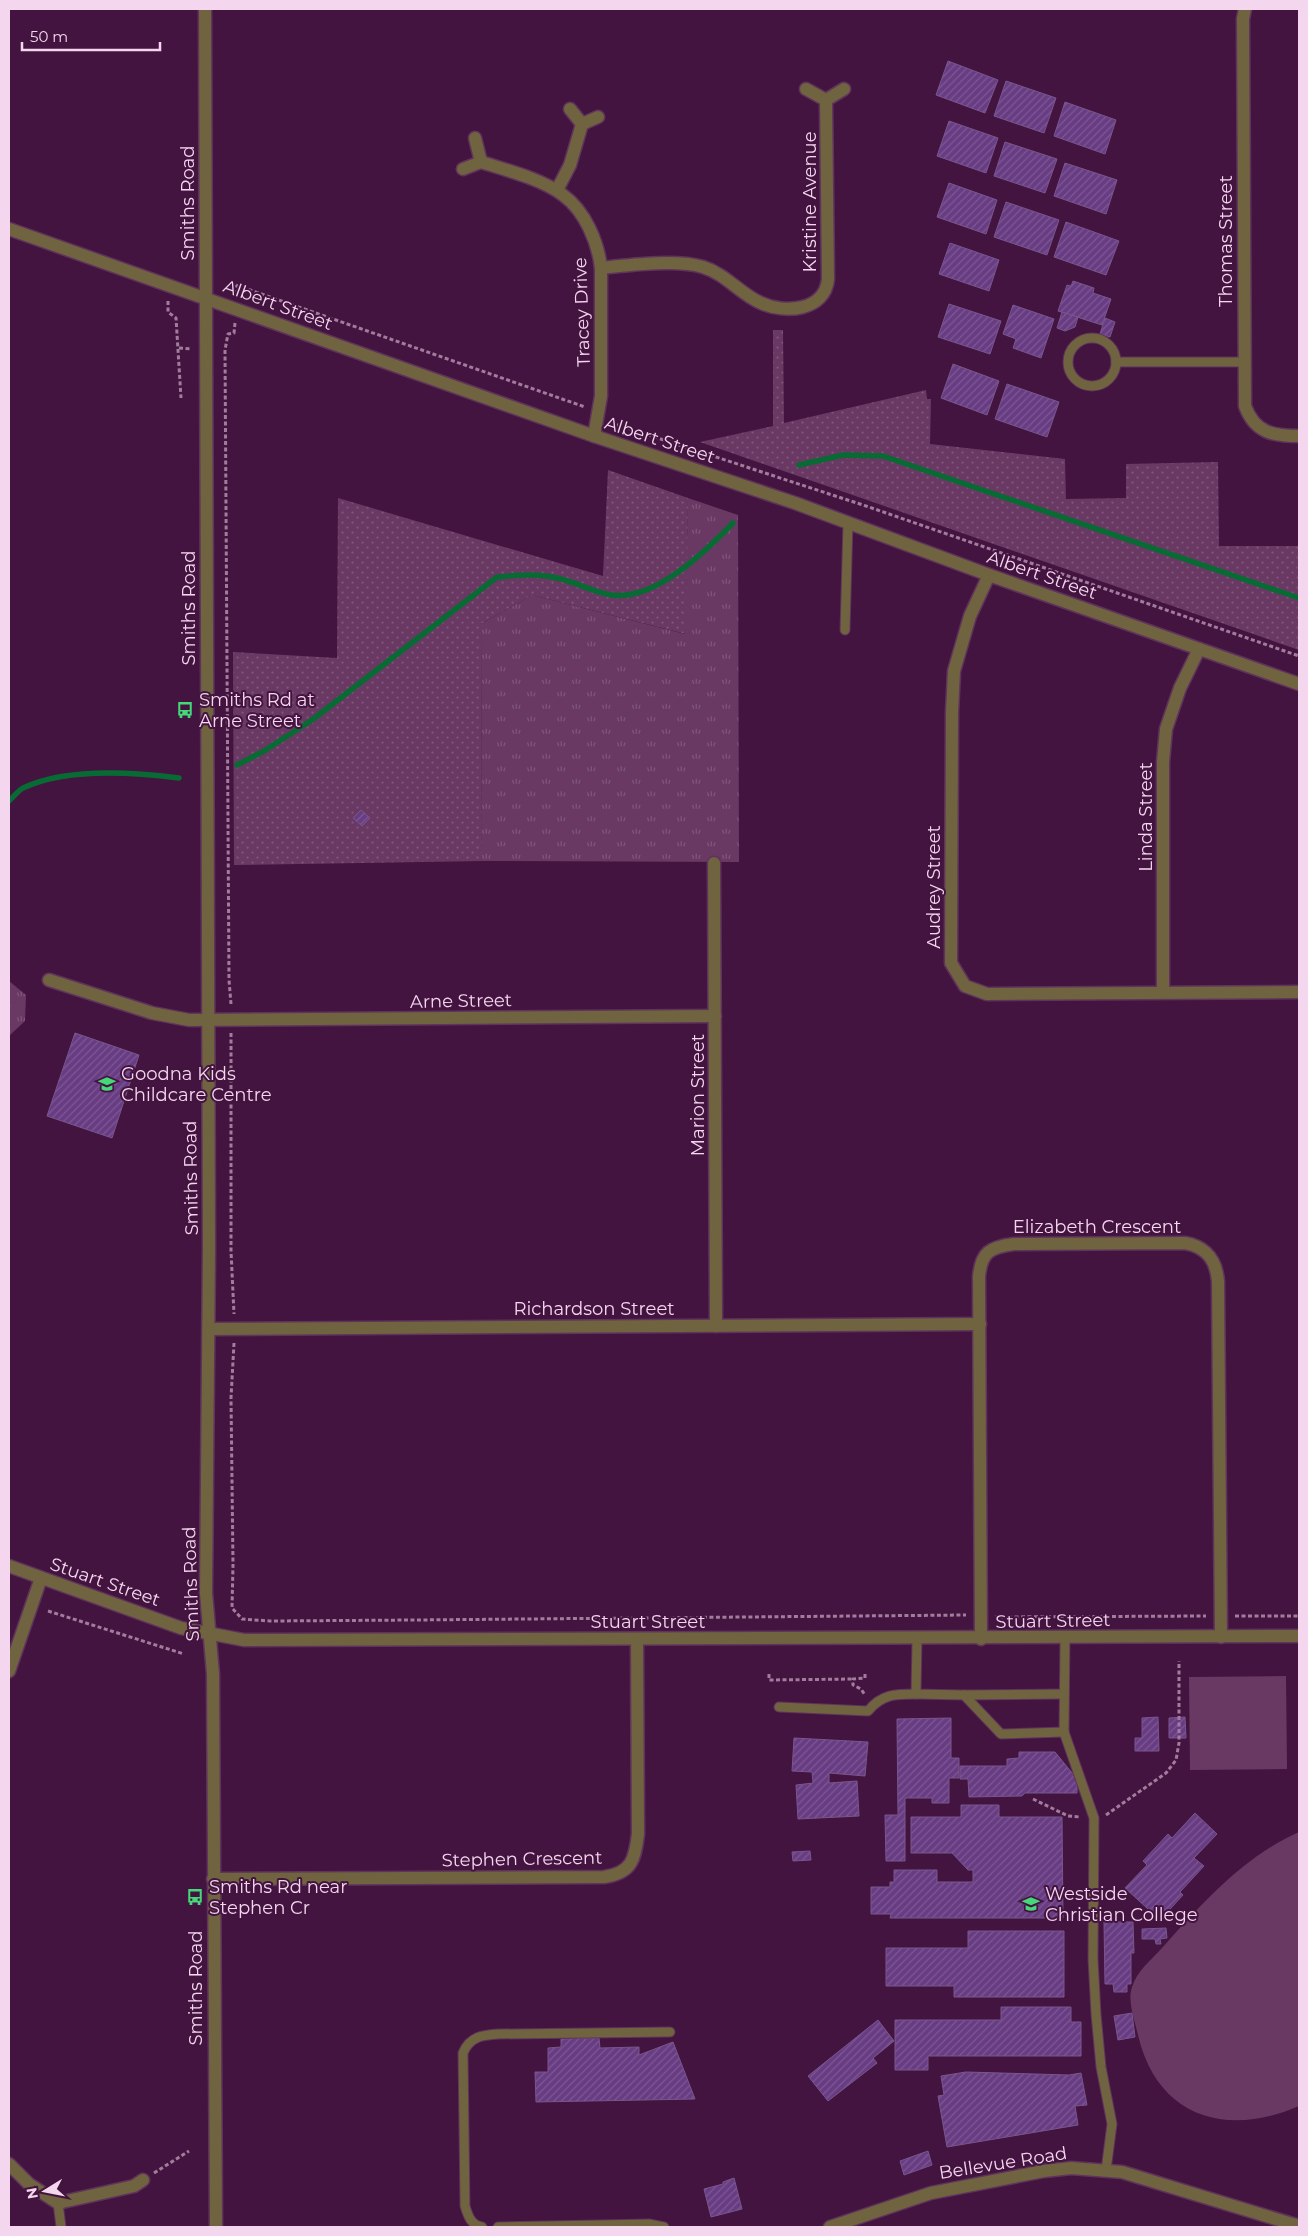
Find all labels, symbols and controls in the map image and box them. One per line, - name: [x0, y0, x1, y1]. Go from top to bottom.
- scale bar: [22, 20, 160, 52]
- text: 50 m: [30, 27, 68, 46]
- street label: Kristine Avenue: [799, 131, 821, 273]
- street label: Smiths Road: [177, 146, 199, 260]
- street label: Thomas Street: [1215, 175, 1237, 307]
- street label: Tracey Drive: [569, 257, 595, 367]
- street label: Albert Street: [220, 275, 336, 335]
- street label: Albert Street: [602, 412, 718, 468]
- street label: Albert Street: [984, 546, 1100, 604]
- street label: Smiths Road: [178, 551, 200, 665]
- place label: Smiths Rd at Arne Street: [199, 689, 315, 732]
- bus stop icon: Smiths Rd at Arne Street: [175, 700, 195, 720]
- street label: Linda Street: [1135, 762, 1157, 872]
- street label: Audrey Street: [923, 825, 945, 949]
- street label: Arne Street: [410, 989, 512, 1013]
- street label: Marion Street: [687, 1034, 709, 1156]
- place label: Goodna Kids Childcare Centre: [121, 1063, 272, 1106]
- school or university icon: Goodna Kids Childcare Centre: [97, 1074, 117, 1094]
- street label: Smiths Road: [179, 1120, 203, 1236]
- street label: Elizabeth Crescent: [1013, 1216, 1181, 1238]
- street label: Richardson Street: [513, 1298, 675, 1320]
- street label: Smiths Road: [178, 1526, 204, 1642]
- street label: Stuart Street: [47, 1553, 163, 1611]
- street label: Stuart Street: [995, 1609, 1111, 1633]
- street label: Stuart Street: [590, 1611, 706, 1633]
- street label: Stephen Crescent: [441, 1847, 603, 1871]
- place label: Smiths Rd near Stephen Cr: [209, 1876, 347, 1919]
- place label: Westside Christian College: [1045, 1883, 1198, 1926]
- bus stop icon: Smiths Rd near Stephen Cr: [185, 1887, 205, 1907]
- school or university icon: Westside Christian College: [1021, 1894, 1041, 1914]
- street label: Smiths Road: [185, 1931, 207, 2045]
- street label: Bellevue Road: [937, 2142, 1069, 2184]
- north arrow: [20, 2166, 70, 2216]
- text: N: [22, 2186, 42, 2200]

